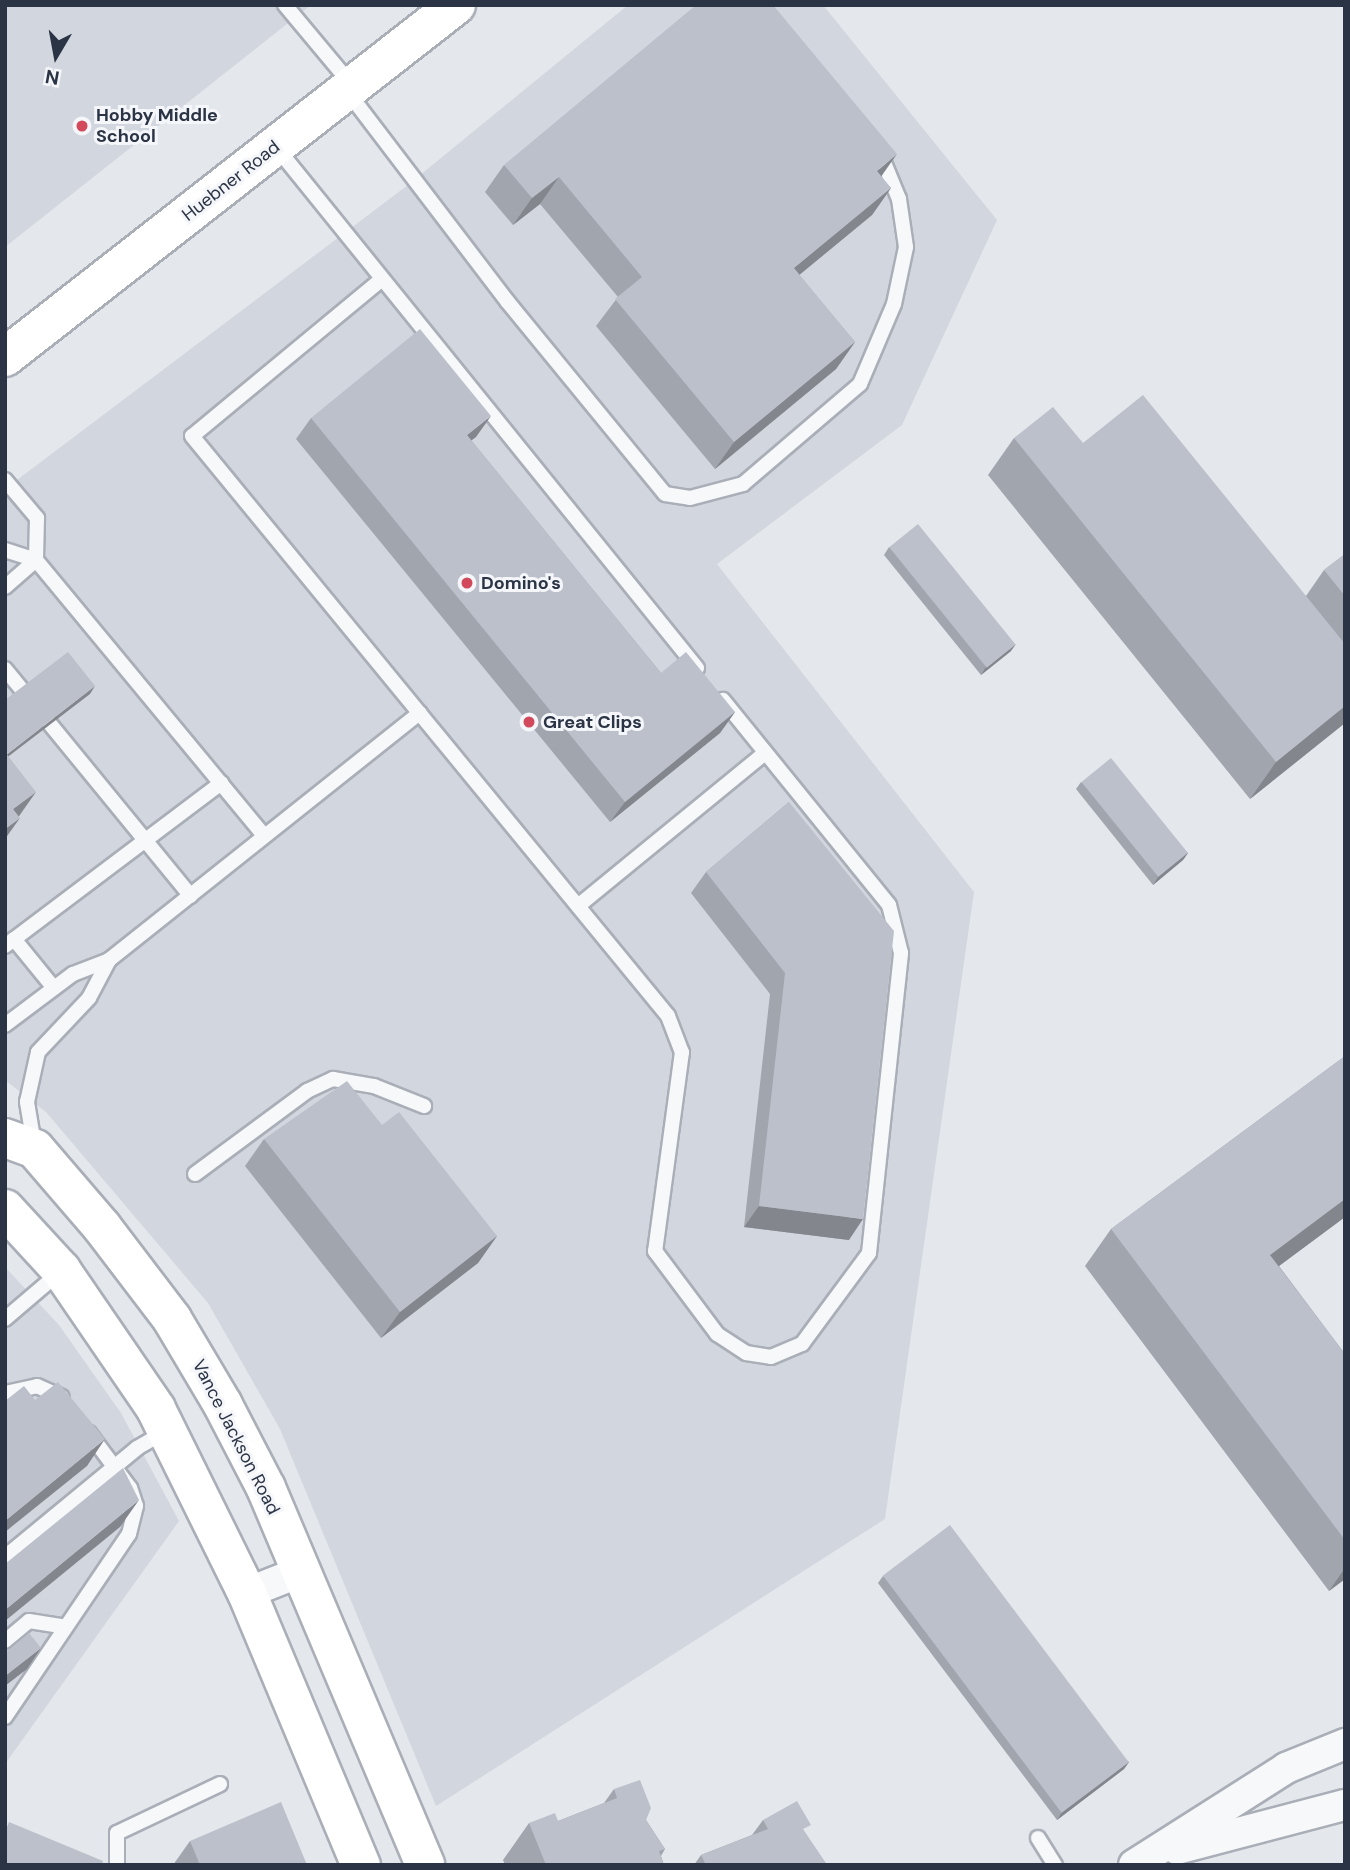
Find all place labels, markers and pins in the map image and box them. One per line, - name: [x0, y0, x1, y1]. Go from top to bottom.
- place label: Hobby Middle School: [96, 105, 218, 148]
- marker: Hobby Middle School: [74, 118, 90, 134]
- place label: Domino's: [481, 572, 561, 594]
- marker: Domino's: [459, 575, 475, 591]
- place label: Great Clips: [543, 711, 642, 733]
- marker: Great Clips: [521, 714, 537, 730]

